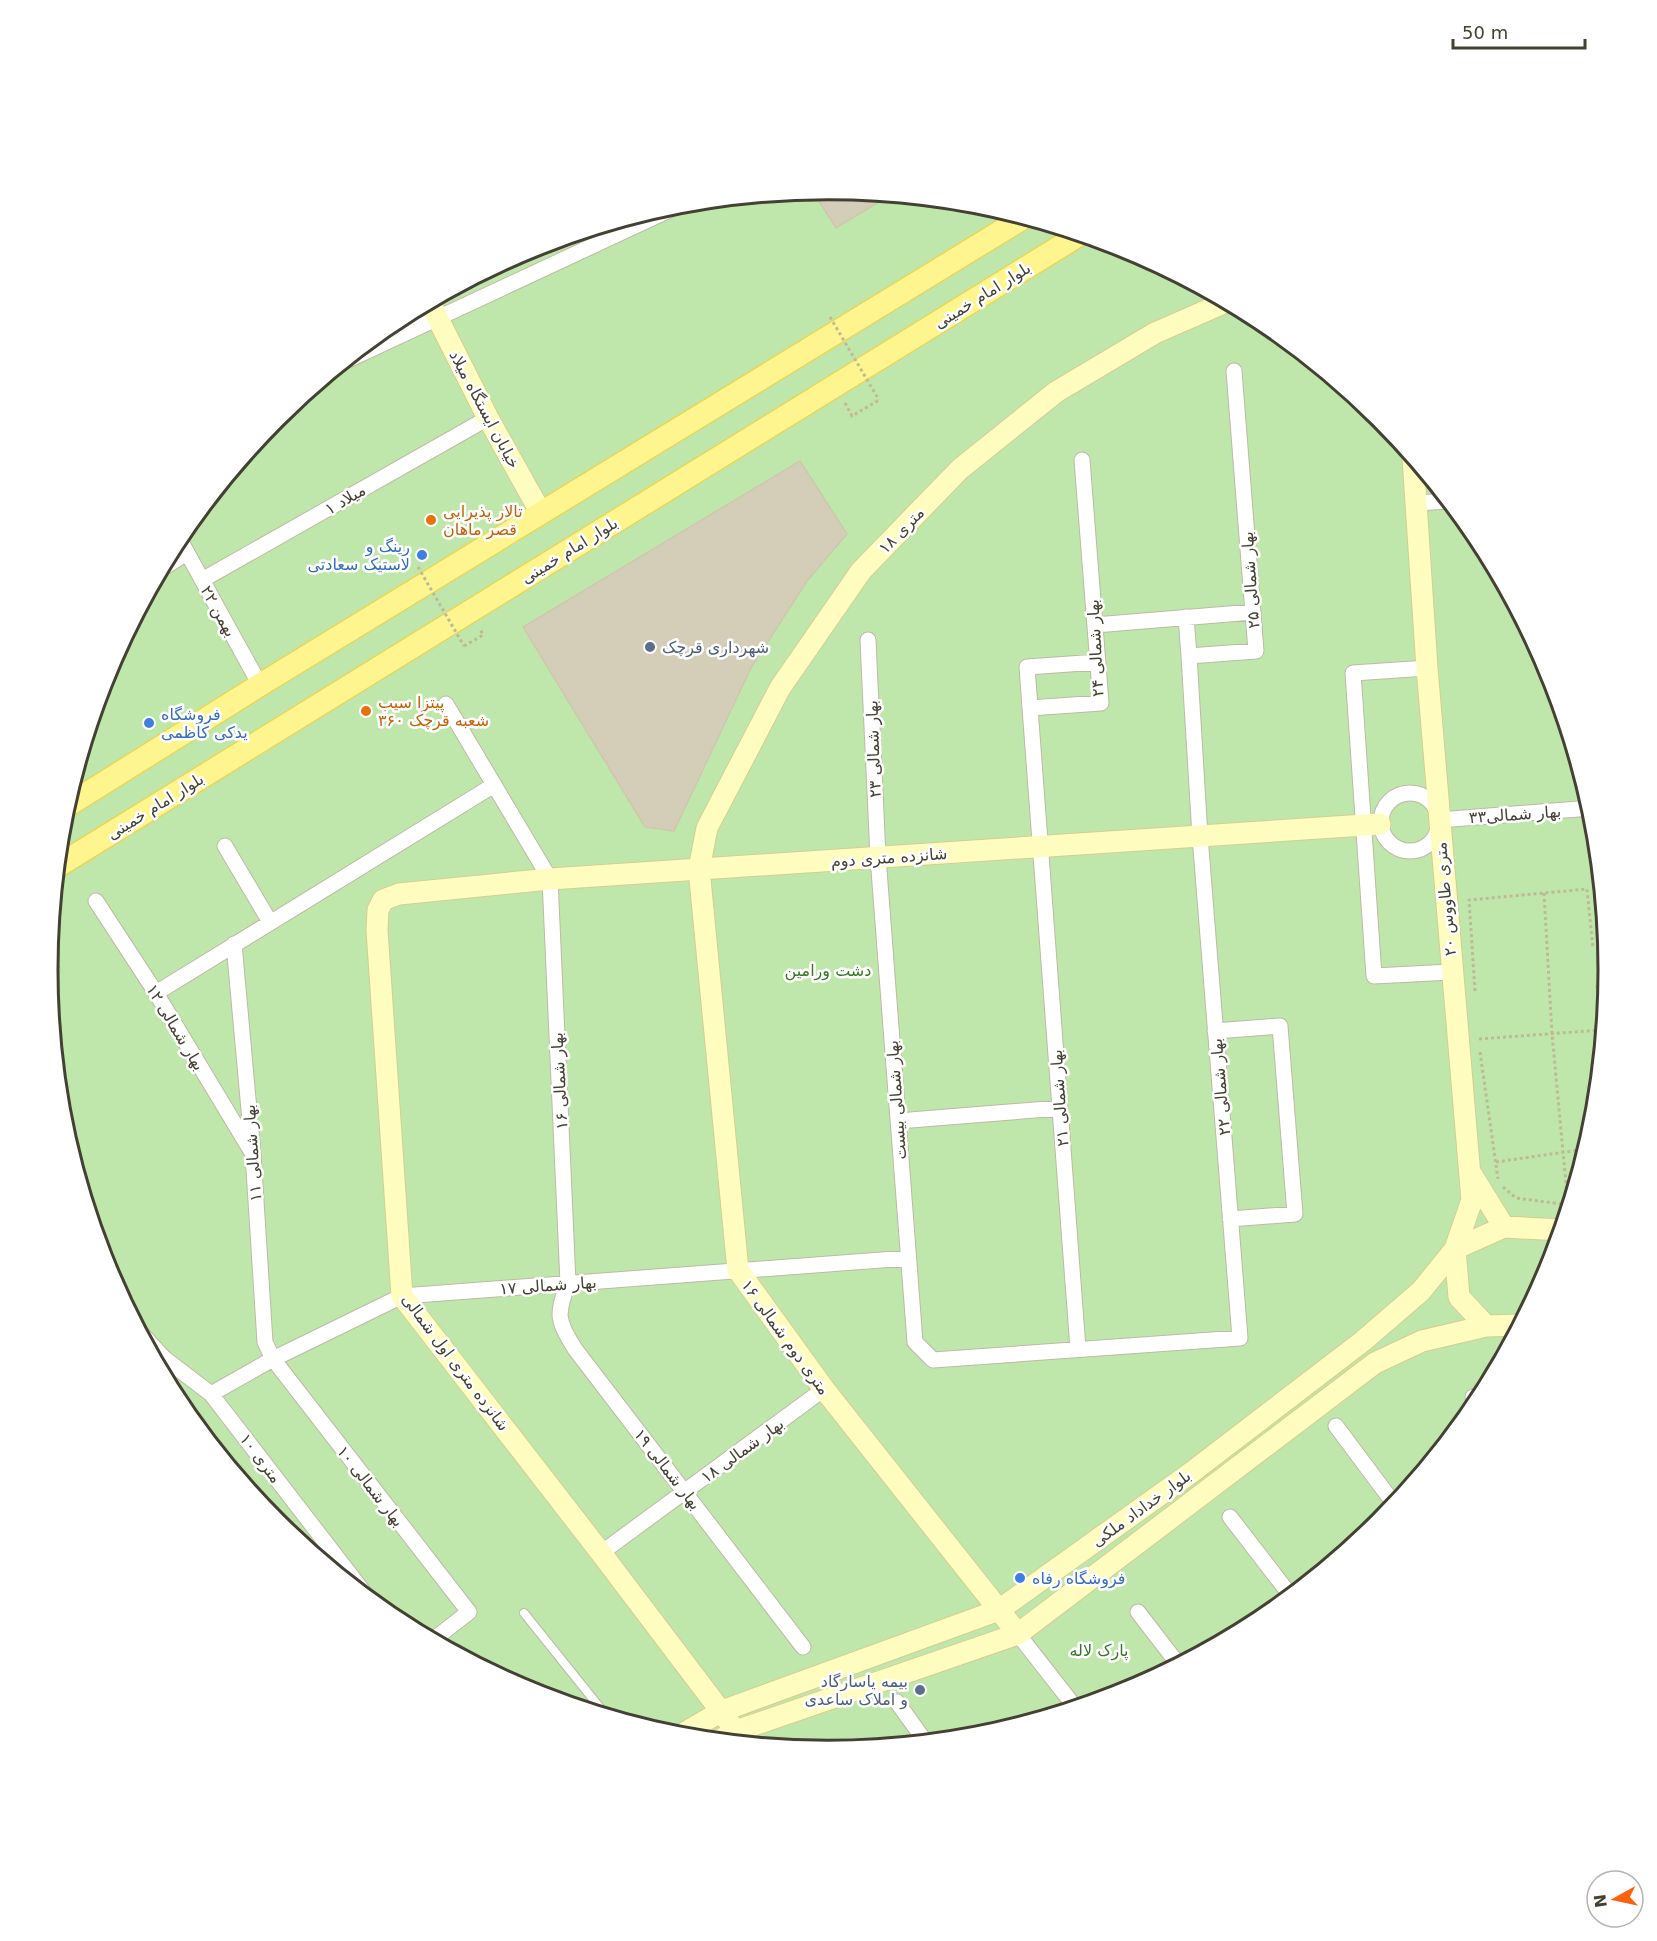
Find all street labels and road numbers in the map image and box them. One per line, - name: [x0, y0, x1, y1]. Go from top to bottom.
- street label: بلوار امام خمینی: [930, 258, 1035, 334]
- street label: خیابان ایستگاه میلاد: [445, 347, 524, 472]
- street label: میلاد ۱: [322, 480, 369, 519]
- street label: ۱۸ متری: [875, 503, 929, 558]
- street label: بلوار امام خمینی: [517, 513, 622, 589]
- street label: بهار شمالی ۲۵: [1238, 531, 1264, 629]
- street label: ۲۲ بهمن: [196, 582, 240, 641]
- street label: بهار شمالی ۲۴: [1083, 599, 1109, 697]
- street label: بهار شمالی ۲۳: [862, 700, 886, 798]
- street label: بلوار امام خمینی: [103, 769, 208, 845]
- street label: بهار شمالی۳۳: [1468, 802, 1562, 828]
- street label: ۲۰ متری طاووس: [1431, 841, 1461, 957]
- street label: شانزده متری دوم: [830, 844, 948, 872]
- street label: بهار شمالی ۱۲: [141, 981, 209, 1074]
- street label: بهار شمالی ۱۶: [547, 1032, 573, 1130]
- street label: بهار شمالی ۲۲: [1207, 1037, 1235, 1136]
- street label: بهار شمالی بیست: [883, 1040, 911, 1160]
- street label: بهار شمالی ۲۱: [1047, 1049, 1073, 1147]
- street label: بهار شمالی ۱۱: [240, 1104, 266, 1202]
- street label: بهار شمالی ۱۷: [499, 1273, 597, 1299]
- street label: ۱۶ متری دوم شمالی: [737, 1276, 834, 1399]
- street label: شانزده متری اول شمالی: [397, 1290, 513, 1435]
- street label: بهار شمالی ۱۸: [697, 1414, 788, 1488]
- street label: بهار شمالی ۱۹: [629, 1425, 705, 1514]
- street label: ۱۰ متری: [235, 1430, 285, 1487]
- street label: بهار شمالی ۱۰: [332, 1442, 408, 1531]
- street label: بلوار خداداد ملکی: [1088, 1466, 1195, 1552]

